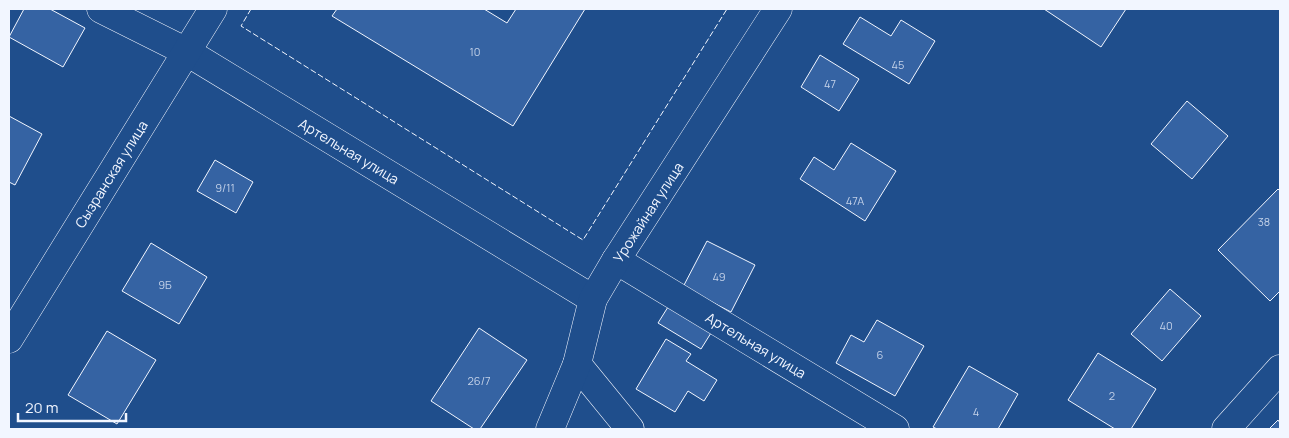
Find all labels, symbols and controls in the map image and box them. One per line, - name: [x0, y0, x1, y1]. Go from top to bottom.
- house number: 10: [469, 44, 481, 59]
- house number: 45: [892, 57, 904, 72]
- house number: 47: [824, 76, 836, 91]
- street label: Артельная улица: [295, 114, 403, 188]
- street label: Сызранская улица: [70, 117, 152, 231]
- street label: Урожайная улица: [608, 158, 688, 266]
- house number: 9/11: [215, 180, 235, 195]
- house number: 47А: [846, 193, 864, 208]
- house number: 38: [1258, 214, 1270, 229]
- house number: 49: [712, 269, 726, 284]
- house number: 9Б: [158, 277, 172, 292]
- street label: Артельная улица: [702, 308, 810, 382]
- house number: 40: [1159, 318, 1173, 333]
- house number: 6: [877, 347, 884, 362]
- house number: 26/7: [468, 373, 490, 388]
- house number: 2: [1109, 388, 1115, 403]
- scale bar: [18, 390, 125, 422]
- text: 20 m: [25, 397, 58, 418]
- house number: 4: [973, 404, 979, 419]

